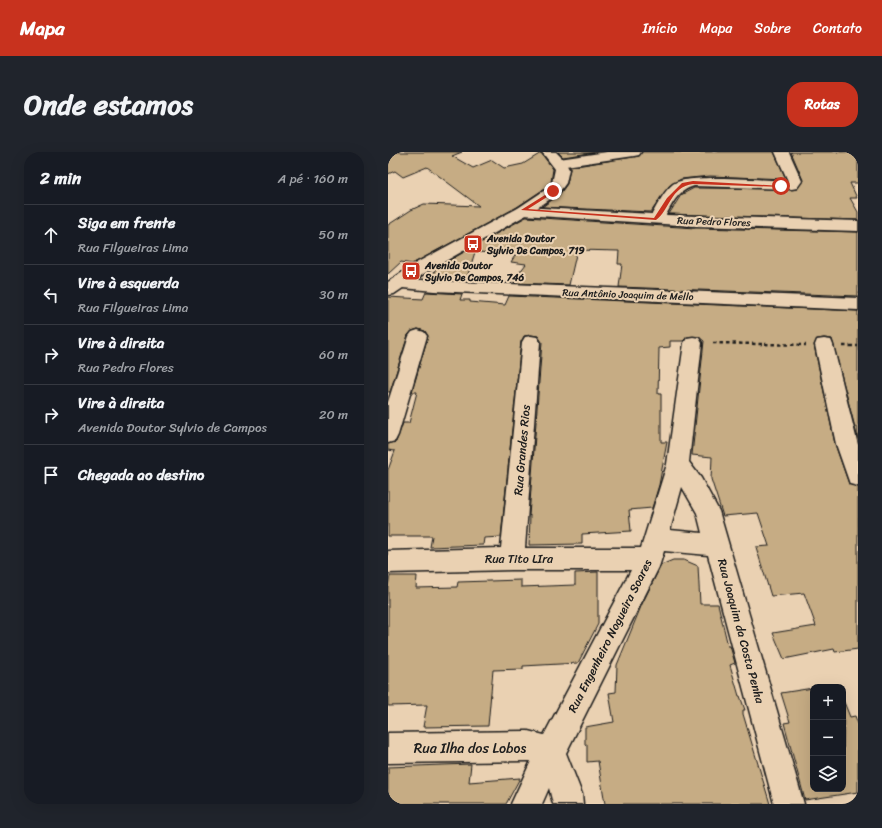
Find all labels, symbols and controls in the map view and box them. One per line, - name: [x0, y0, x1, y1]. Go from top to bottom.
- text: Mapa: [20, 12, 65, 45]
- text: Início: [643, 16, 677, 41]
- text: Mapa: [699, 16, 732, 41]
- text: Sobre: [754, 16, 791, 41]
- text: Contato: [813, 16, 862, 41]
- text: Onde estamos: [24, 80, 193, 129]
- button: Rotas: [787, 82, 858, 127]
- text: 2 min: [40, 163, 81, 193]
- text: A pé · 160 m: [278, 167, 348, 190]
- route start: [772, 177, 790, 195]
- route end: [544, 182, 562, 200]
- text: Siga em frente: [78, 210, 175, 236]
- street label: Rua Pedro Flores: [677, 212, 751, 232]
- text: 50 m: [318, 223, 348, 246]
- icon: ahead: [40, 224, 62, 246]
- place label: Avenida Doutor Sylvio De Campos, 719: [486, 230, 585, 260]
- bus stop icon: Avenida Doutor Sylvio De Campos, 719: [462, 233, 484, 255]
- text: Rua Filgueiras Lima: [78, 236, 188, 259]
- place label: Avenida Doutor Sylvio De Campos, 746: [424, 257, 524, 287]
- bus stop icon: Avenida Doutor Sylvio De Campos, 746: [400, 260, 422, 282]
- text: Vire à esquerda: [78, 270, 179, 296]
- text: 30 m: [319, 283, 348, 306]
- icon: left: [40, 284, 62, 306]
- street label: Rua Antônio Joaquim de Mello: [562, 284, 694, 306]
- text: Rua Filgueiras Lima: [78, 296, 188, 319]
- text: Vire à direita: [78, 330, 164, 356]
- text: 60 m: [319, 343, 348, 366]
- icon: right: [40, 344, 62, 366]
- text: Rua Pedro Flores: [78, 356, 174, 379]
- text: Vire à direita: [78, 390, 164, 416]
- text: 20 m: [319, 403, 348, 426]
- street label: Rua Grandes Rios: [507, 403, 537, 496]
- icon: right: [40, 404, 62, 426]
- text: Avenida Doutor Sylvio de Campos: [78, 416, 267, 439]
- text: Chegada ao destino: [78, 462, 204, 488]
- icon: arrive: [40, 464, 62, 486]
- street label: Rua Tito LIra: [485, 548, 554, 570]
- street label: Rua Engenheiro Nogueira Soares: [562, 555, 658, 717]
- street label: Rua Joaquim da Costa Penha: [711, 556, 771, 707]
- map controls: [810, 684, 846, 792]
- button: +: [810, 684, 846, 720]
- button: −: [810, 720, 846, 756]
- street label: Rua Ilha dos Lobos: [414, 736, 527, 761]
- button: layers: [810, 756, 846, 792]

